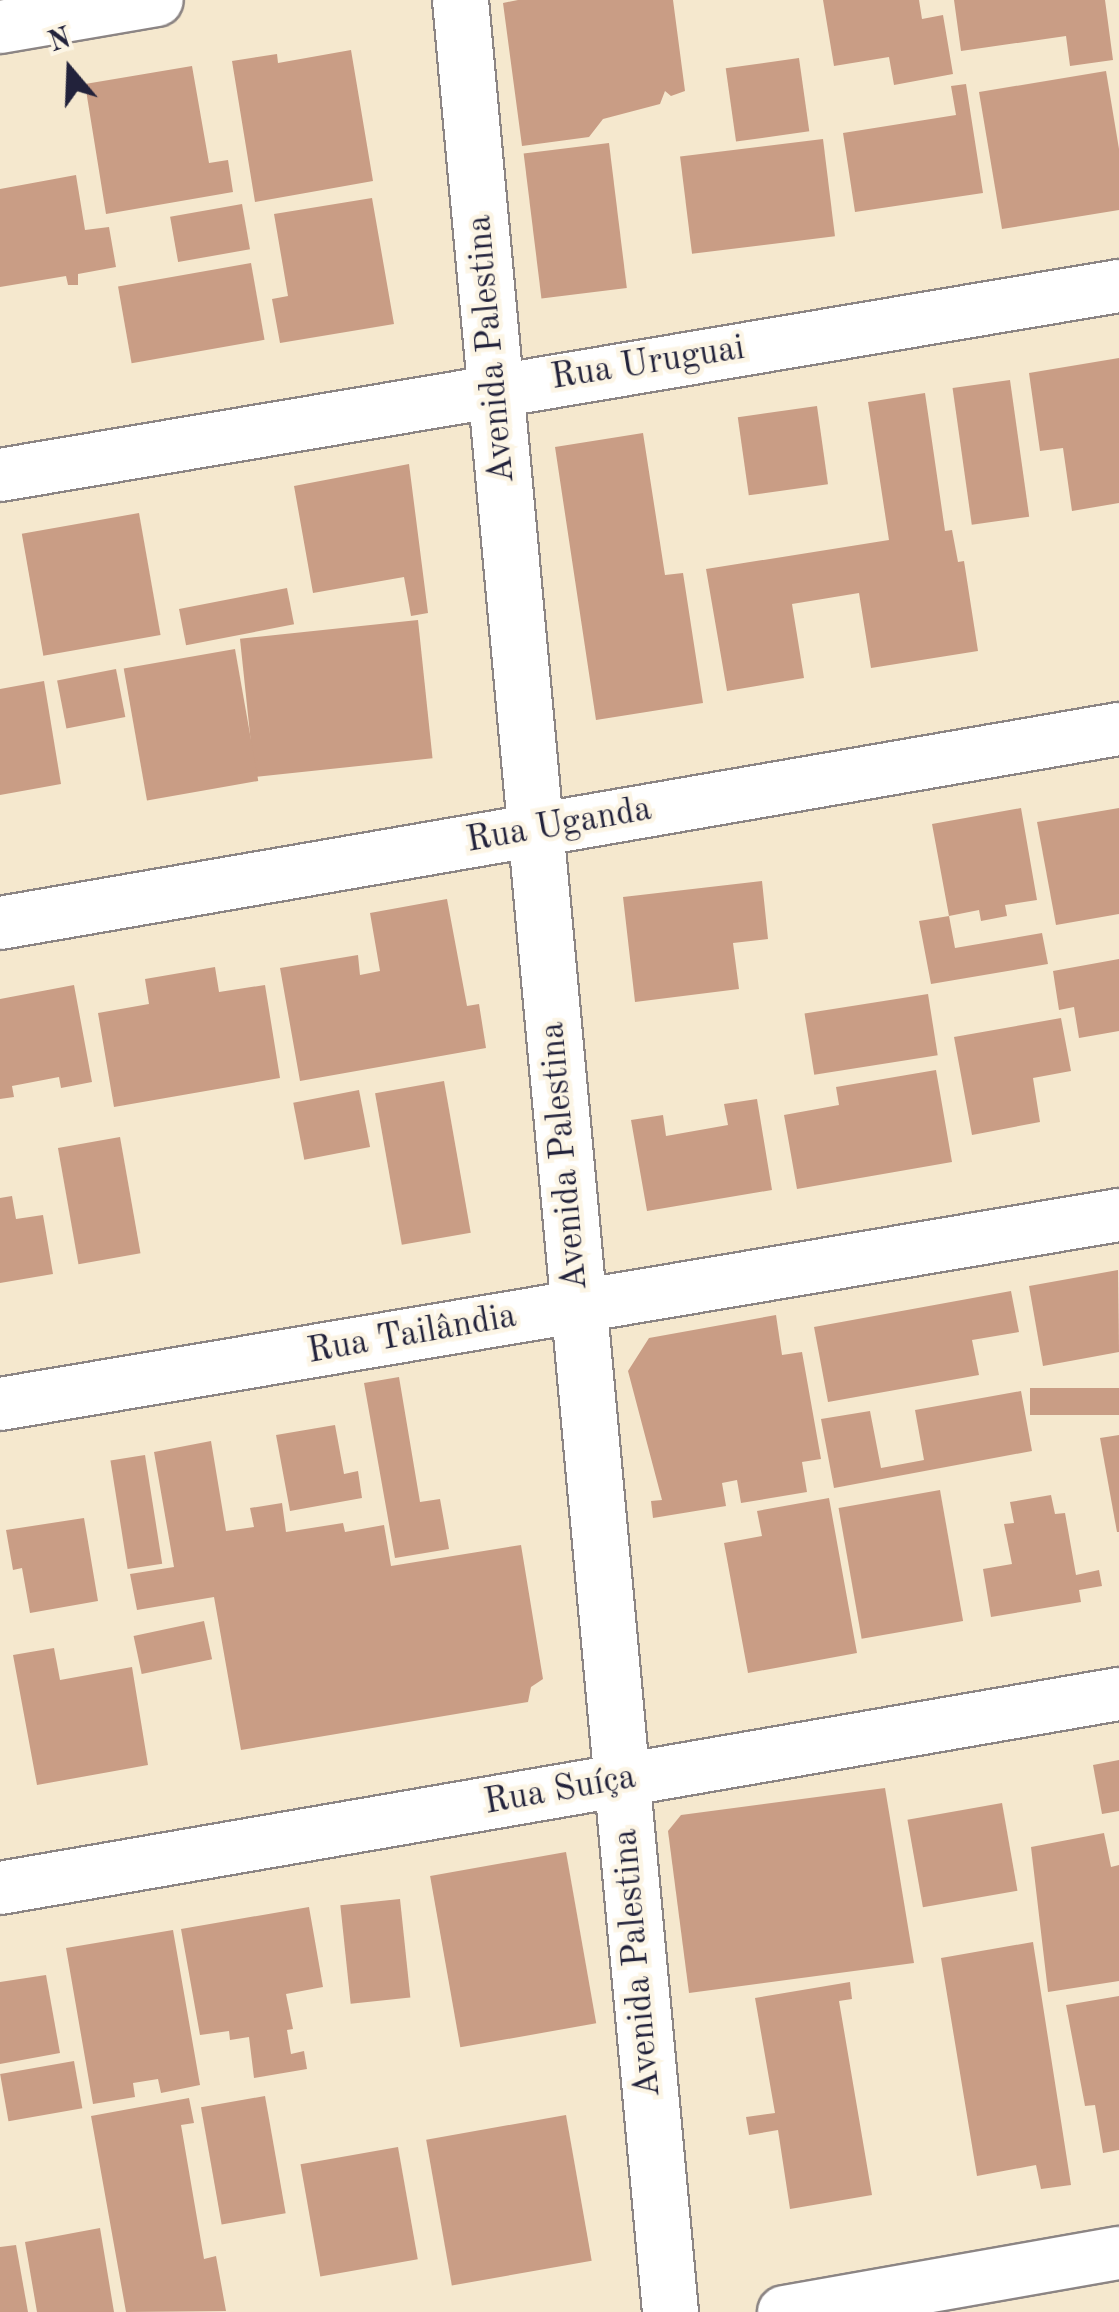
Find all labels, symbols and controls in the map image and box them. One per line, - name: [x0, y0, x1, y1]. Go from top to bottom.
- north arrow: [20, 20, 120, 120]
- text: N: [46, 25, 75, 58]
- street label: Avenida Palestina: [459, 213, 525, 485]
- street label: Rua Uruguai: [548, 328, 748, 400]
- street label: Rua Uganda: [463, 789, 655, 863]
- street label: Avenida Palestina: [532, 1020, 598, 1292]
- street label: Rua Tailândia: [304, 1296, 520, 1374]
- street label: Rua Suíça: [481, 1757, 639, 1825]
- street label: Avenida Palestina: [605, 1827, 671, 2099]

